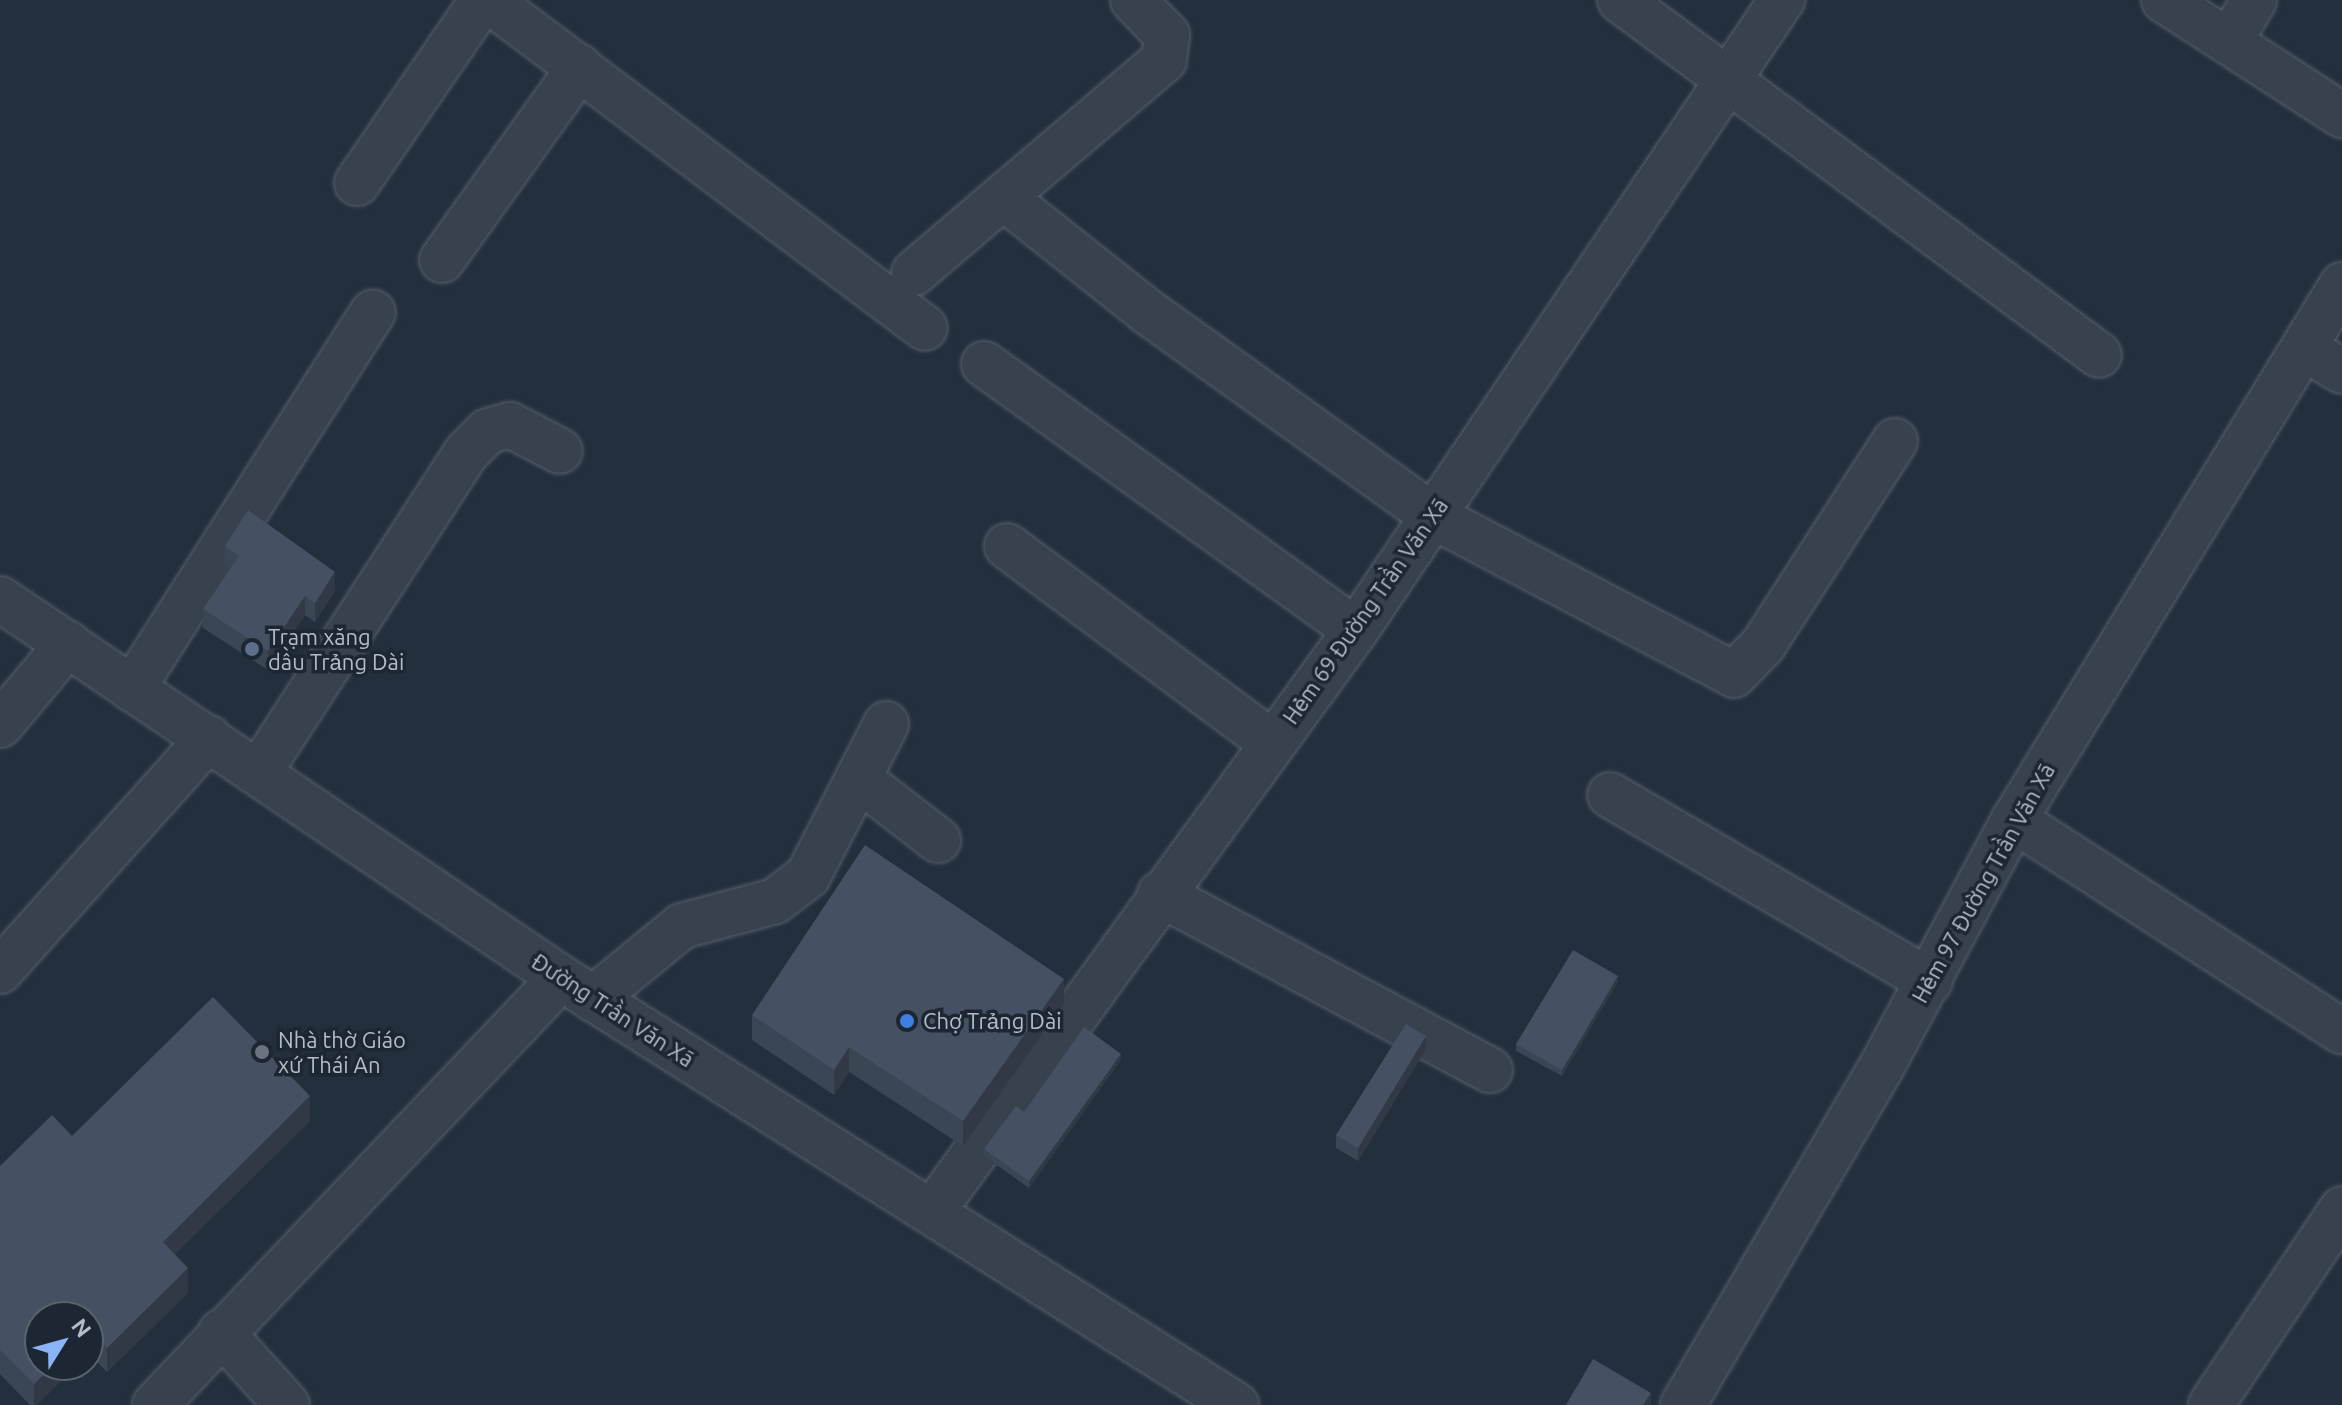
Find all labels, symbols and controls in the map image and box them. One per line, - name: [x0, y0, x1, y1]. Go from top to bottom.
- street label: Hẻm 69 Đường Trần Văn Xã: [1277, 493, 1453, 729]
- place label: Trạm xăng dầu Trảng Dài: [268, 623, 404, 674]
- marker: Trạm xăng dầu Trảng Dài: [243, 640, 261, 658]
- street label: Hẻm 97 Đường Trần Văn Xã: [1906, 759, 2060, 1007]
- street label: Đường Trần Văn Xã: [527, 948, 699, 1072]
- place label: Chợ Trảng Dài: [923, 1008, 1062, 1034]
- marker: Chợ Trảng Dài: [898, 1012, 916, 1030]
- place label: Nhà thờ Giáo xứ Thái An: [278, 1026, 406, 1078]
- marker: Nhà thờ Giáo xứ Thái An: [253, 1043, 271, 1061]
- north arrow: [24, 1301, 104, 1381]
- text: N: [67, 1313, 97, 1342]

